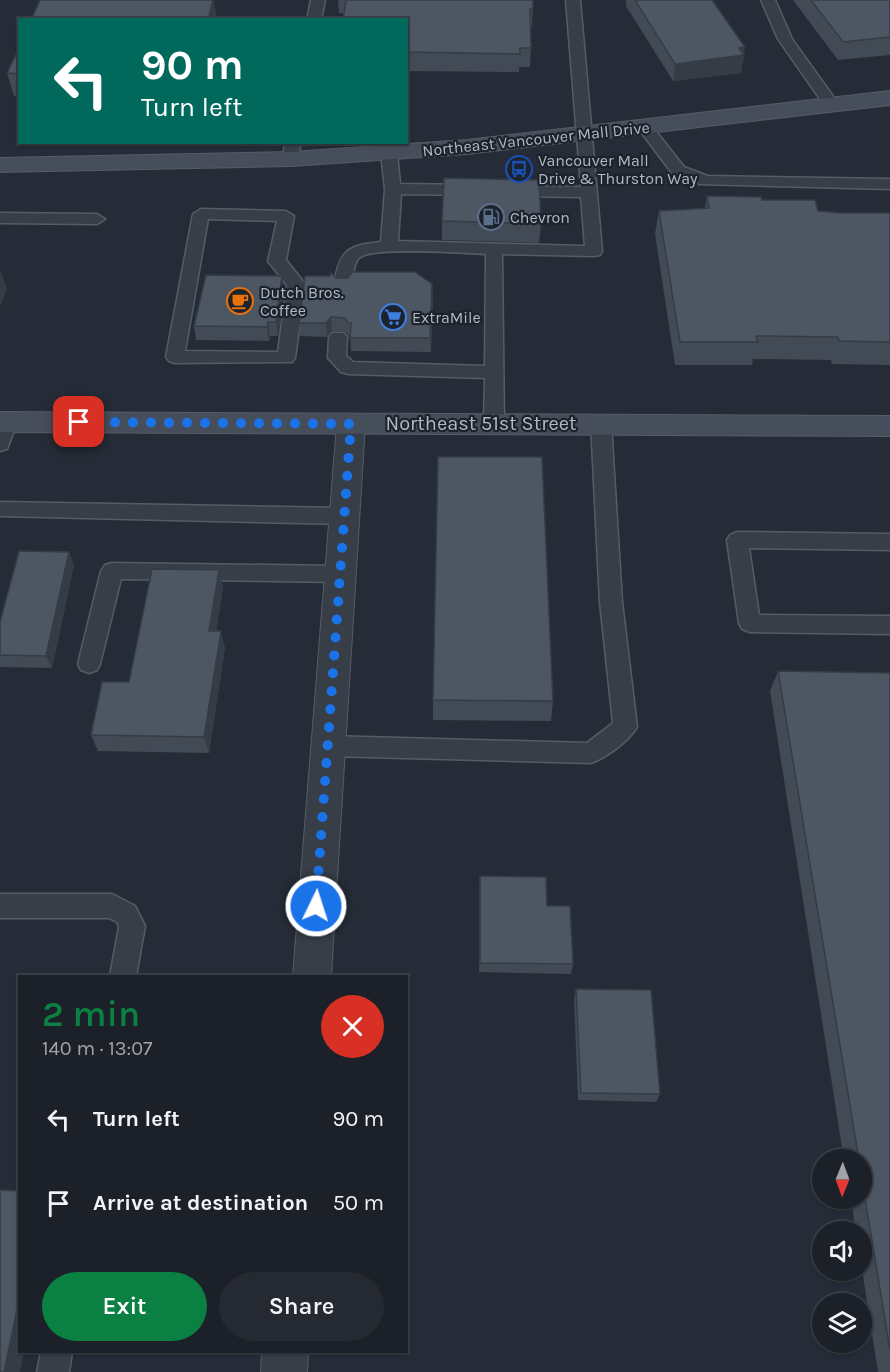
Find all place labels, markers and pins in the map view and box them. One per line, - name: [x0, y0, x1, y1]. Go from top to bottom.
- place label: Vancouver Mall Drive & Thurston Way: [538, 151, 698, 188]
- bus stop icon: Vancouver Mall Drive & Thurston Way: [504, 154, 534, 184]
- fuel station icon: Chevron: [476, 202, 506, 232]
- place label: Chevron: [510, 208, 570, 227]
- place label: Dutch Bros. Coffee: [260, 283, 344, 320]
- cafe icon: Dutch Bros. Coffee: [225, 286, 255, 316]
- supermarket icon: ExtraMile: [378, 302, 408, 332]
- place label: ExtraMile: [412, 308, 481, 327]
- pin: [53, 396, 104, 447]

